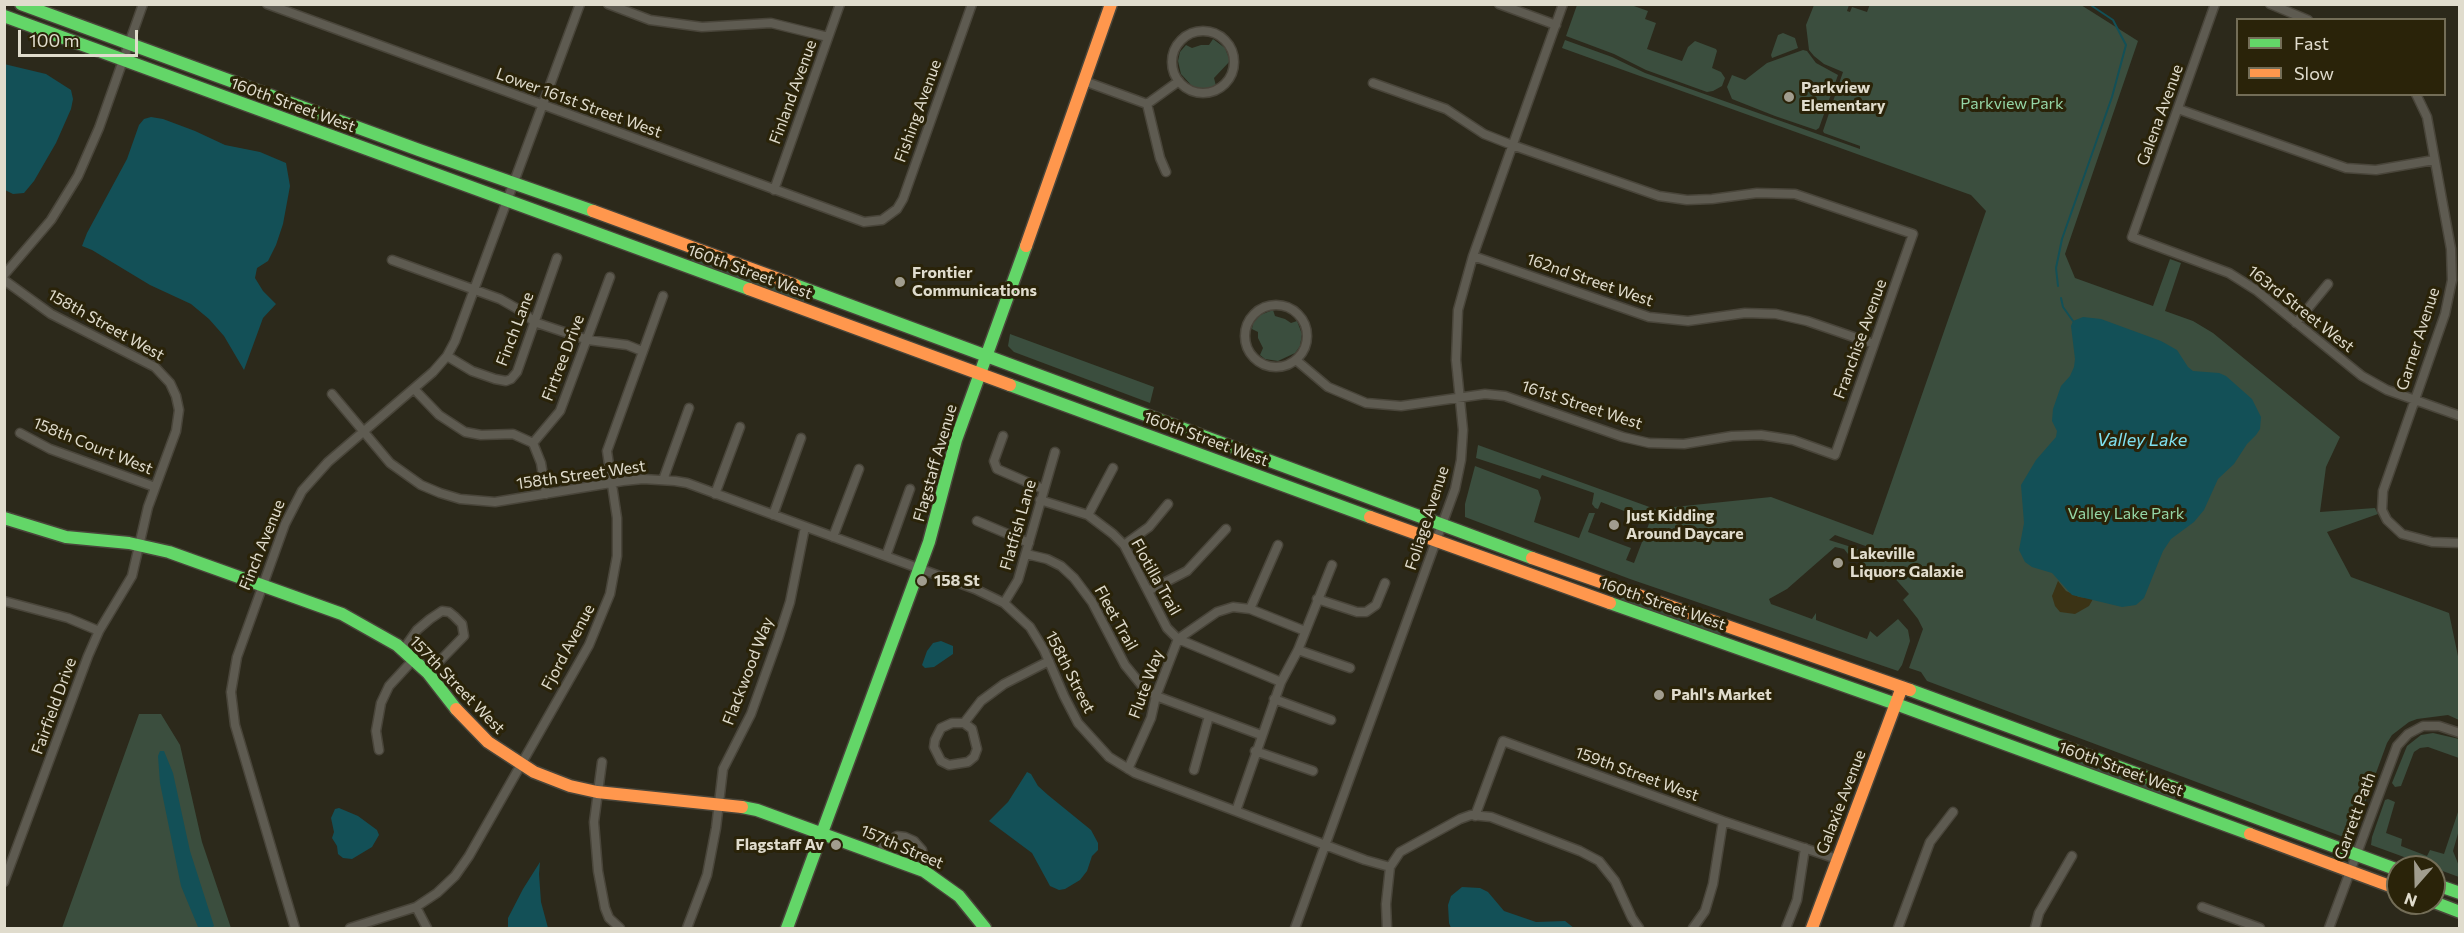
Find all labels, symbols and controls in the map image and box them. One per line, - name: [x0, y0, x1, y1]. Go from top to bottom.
- scale bar: [21, 18, 141, 56]
- legend: [2236, 18, 2446, 96]
- text: 100 m: [29, 29, 79, 51]
- text: Fast: [2294, 32, 2329, 54]
- street label: Finland Avenue: [765, 37, 821, 147]
- street label: Fishing Avenue: [890, 57, 946, 165]
- street label: Galena Avenue: [2133, 62, 2187, 168]
- text: Slow: [2294, 62, 2334, 84]
- street label: Lower 161st Street West: [494, 64, 664, 142]
- street label: 160th Street West: [228, 73, 358, 137]
- place label: Parkview Elementary: [1801, 78, 1886, 116]
- marker: Parkview Elementary: [1782, 90, 1796, 104]
- park label: Parkview Park: [1960, 94, 2064, 114]
- street label: 160th Street West: [685, 240, 815, 304]
- street label: 162nd Street West: [1524, 249, 1656, 311]
- street label: 163rd Street West: [2244, 261, 2358, 357]
- place label: Frontier Communications: [912, 263, 1037, 301]
- marker: Frontier Communications: [893, 275, 907, 289]
- street label: Franchise Avenue: [1829, 277, 1891, 401]
- street label: 158th Street West: [44, 285, 168, 365]
- street label: Garner Avenue: [2392, 285, 2444, 393]
- street label: Finch Lane: [492, 289, 538, 369]
- street label: Firtree Drive: [538, 312, 588, 404]
- street label: 161st Street West: [1519, 376, 1645, 434]
- street label: Flagstaff Avenue: [909, 402, 961, 524]
- street label: 160th Street West: [1141, 407, 1271, 471]
- street label: 158th Court West: [30, 413, 156, 479]
- water label: Valley Lake: [2097, 429, 2187, 451]
- street label: 158th Street West: [515, 456, 647, 494]
- street label: Foliage Avenue: [1401, 464, 1453, 572]
- street label: Flatfish Lane: [996, 478, 1040, 572]
- street label: Finch Avenue: [235, 497, 289, 593]
- park label: Valley Lake Park: [2067, 504, 2185, 524]
- place label: Just Kidding Around Daycare: [1626, 506, 1744, 544]
- marker: Just Kidding Around Daycare: [1607, 518, 1621, 532]
- street label: Flotilla Trail: [1127, 535, 1185, 619]
- place label: Lakeville Liquors Galaxie: [1850, 544, 1964, 582]
- marker: Lakeville Liquors Galaxie: [1831, 556, 1845, 570]
- place label: 158 St: [934, 571, 980, 591]
- marker: 158 St: [915, 574, 929, 588]
- street label: 160th Street West: [1598, 574, 1728, 634]
- street label: Fleet Trail: [1090, 582, 1142, 654]
- street label: Fjord Avenue: [537, 601, 599, 693]
- street label: Flackwood Way: [719, 614, 777, 728]
- street label: 158th Street: [1041, 628, 1099, 716]
- street label: 157th Street West: [405, 632, 509, 738]
- street label: Flute Way: [1125, 647, 1167, 721]
- street label: Fairfield Drive: [28, 655, 80, 757]
- place label: Pahl's Market: [1671, 685, 1772, 705]
- marker: Pahl's Market: [1652, 688, 1666, 702]
- street label: 160th Street West: [2056, 737, 2186, 801]
- street label: 159th Street West: [1573, 743, 1701, 805]
- street label: Galaxie Avenue: [1812, 747, 1870, 857]
- street label: Garrett Path: [2330, 770, 2380, 862]
- street label: 157th Street: [858, 821, 946, 873]
- place label: Flagstaff Av: [735, 835, 824, 855]
- marker: Flagstaff Av: [829, 838, 843, 852]
- north arrow: [2386, 855, 2446, 915]
- text: N: [2401, 890, 2419, 911]

